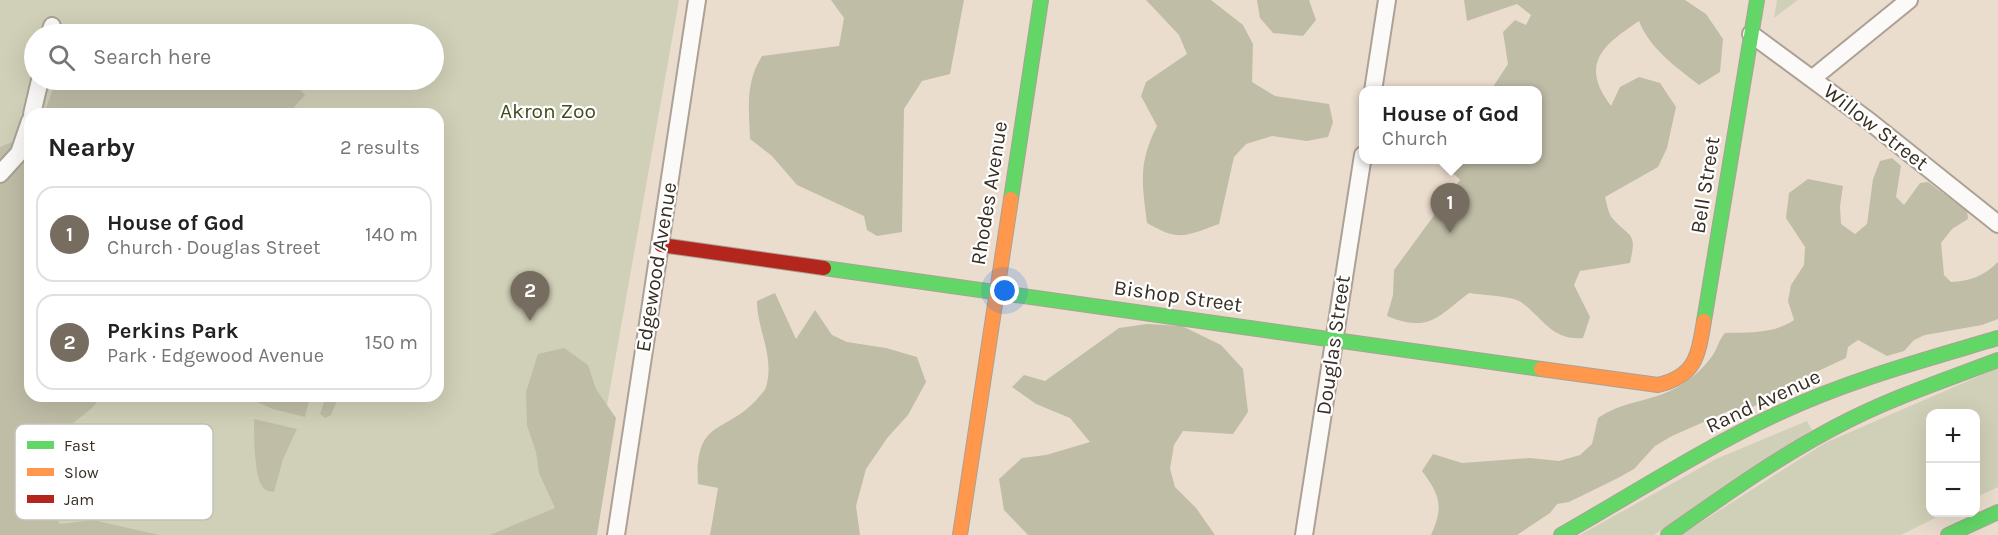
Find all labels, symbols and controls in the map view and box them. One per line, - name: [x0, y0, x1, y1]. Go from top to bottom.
- search box: [24, 24, 444, 90]
- icon: search: [45, 41, 78, 74]
- text: Search here: [93, 44, 211, 70]
- street label: Willow Street: [1819, 79, 1933, 175]
- popup: [1359, 86, 1542, 164]
- park label: Akron Zoo: [500, 99, 596, 123]
- text: House of God: [1382, 101, 1519, 127]
- street label: Rhodes Avenue: [966, 119, 1012, 267]
- text: Church: [1382, 127, 1448, 150]
- text: Nearby: [48, 132, 135, 163]
- street label: Bell Street: [1685, 135, 1725, 235]
- text: 2 results: [340, 136, 420, 159]
- street label: Edgewood Avenue: [631, 180, 681, 354]
- pin: 1: [1430, 184, 1470, 233]
- text: House of God: [107, 210, 245, 236]
- text: 1: [66, 223, 73, 246]
- text: 140 m: [365, 223, 418, 246]
- text: Church · Douglas Street: [107, 236, 320, 259]
- pin: 2: [510, 272, 550, 321]
- street label: Douglas Street: [1311, 273, 1355, 416]
- street label: Bishop Street: [1112, 275, 1244, 317]
- your location: [990, 276, 1019, 305]
- text: Perkins Park: [107, 318, 238, 344]
- text: 2: [63, 331, 76, 354]
- text: 150 m: [365, 331, 418, 354]
- text: Park · Edgewood Avenue: [107, 344, 324, 367]
- street label: Rand Avenue: [1702, 364, 1824, 438]
- map controls: [1926, 409, 1980, 517]
- button: +: [1926, 409, 1980, 463]
- legend: [15, 424, 213, 520]
- text: Fast: [64, 436, 95, 455]
- text: Slow: [64, 463, 99, 482]
- button: −: [1926, 463, 1980, 517]
- text: Jam: [64, 490, 94, 509]

